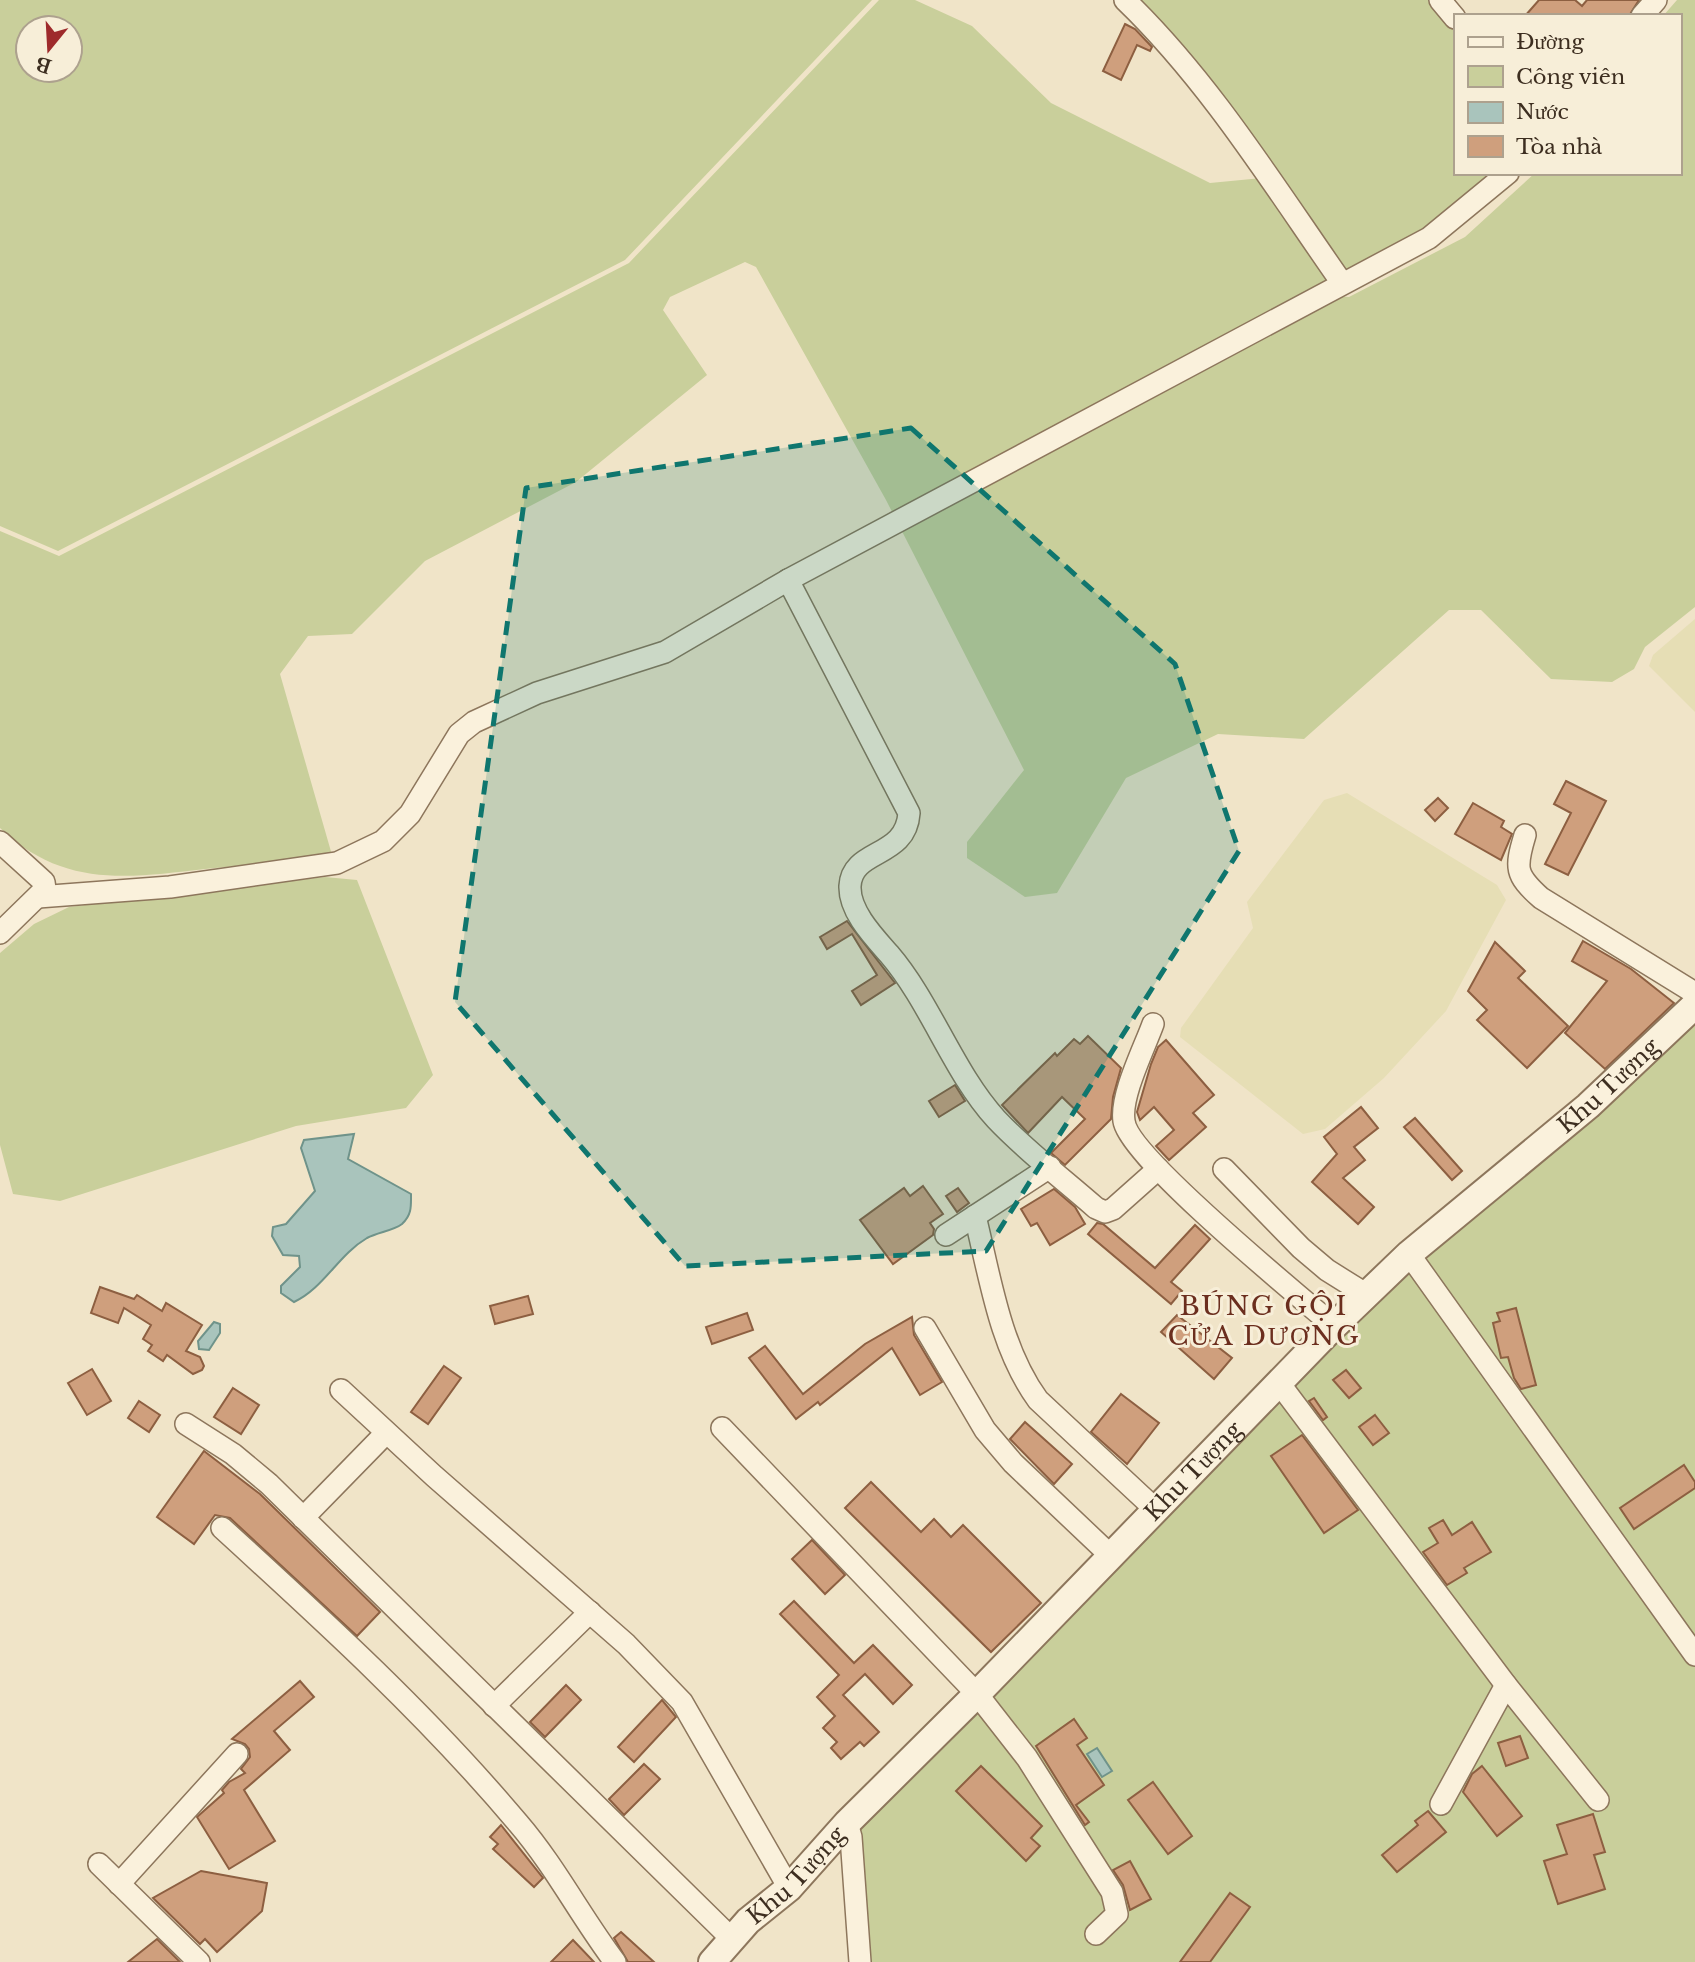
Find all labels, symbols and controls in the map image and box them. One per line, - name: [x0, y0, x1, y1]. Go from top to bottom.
- north arrow: [14, 14, 84, 84]
- legend: [1454, 14, 1681, 175]
- text: Đường: [1516, 29, 1584, 55]
- text: B: [33, 51, 55, 78]
- text: Công viên: [1516, 64, 1625, 90]
- text: Nước: [1516, 99, 1569, 125]
- text: Tòa nhà: [1516, 134, 1603, 160]
- street label: Khu Tượng: [1552, 1032, 1665, 1139]
- district label: BÚNG GỘI CỬA DƯƠNG: [1167, 1290, 1361, 1352]
- street label: Khu Tượng: [1139, 1415, 1248, 1527]
- street label: Khu Tượng: [741, 1821, 851, 1930]

